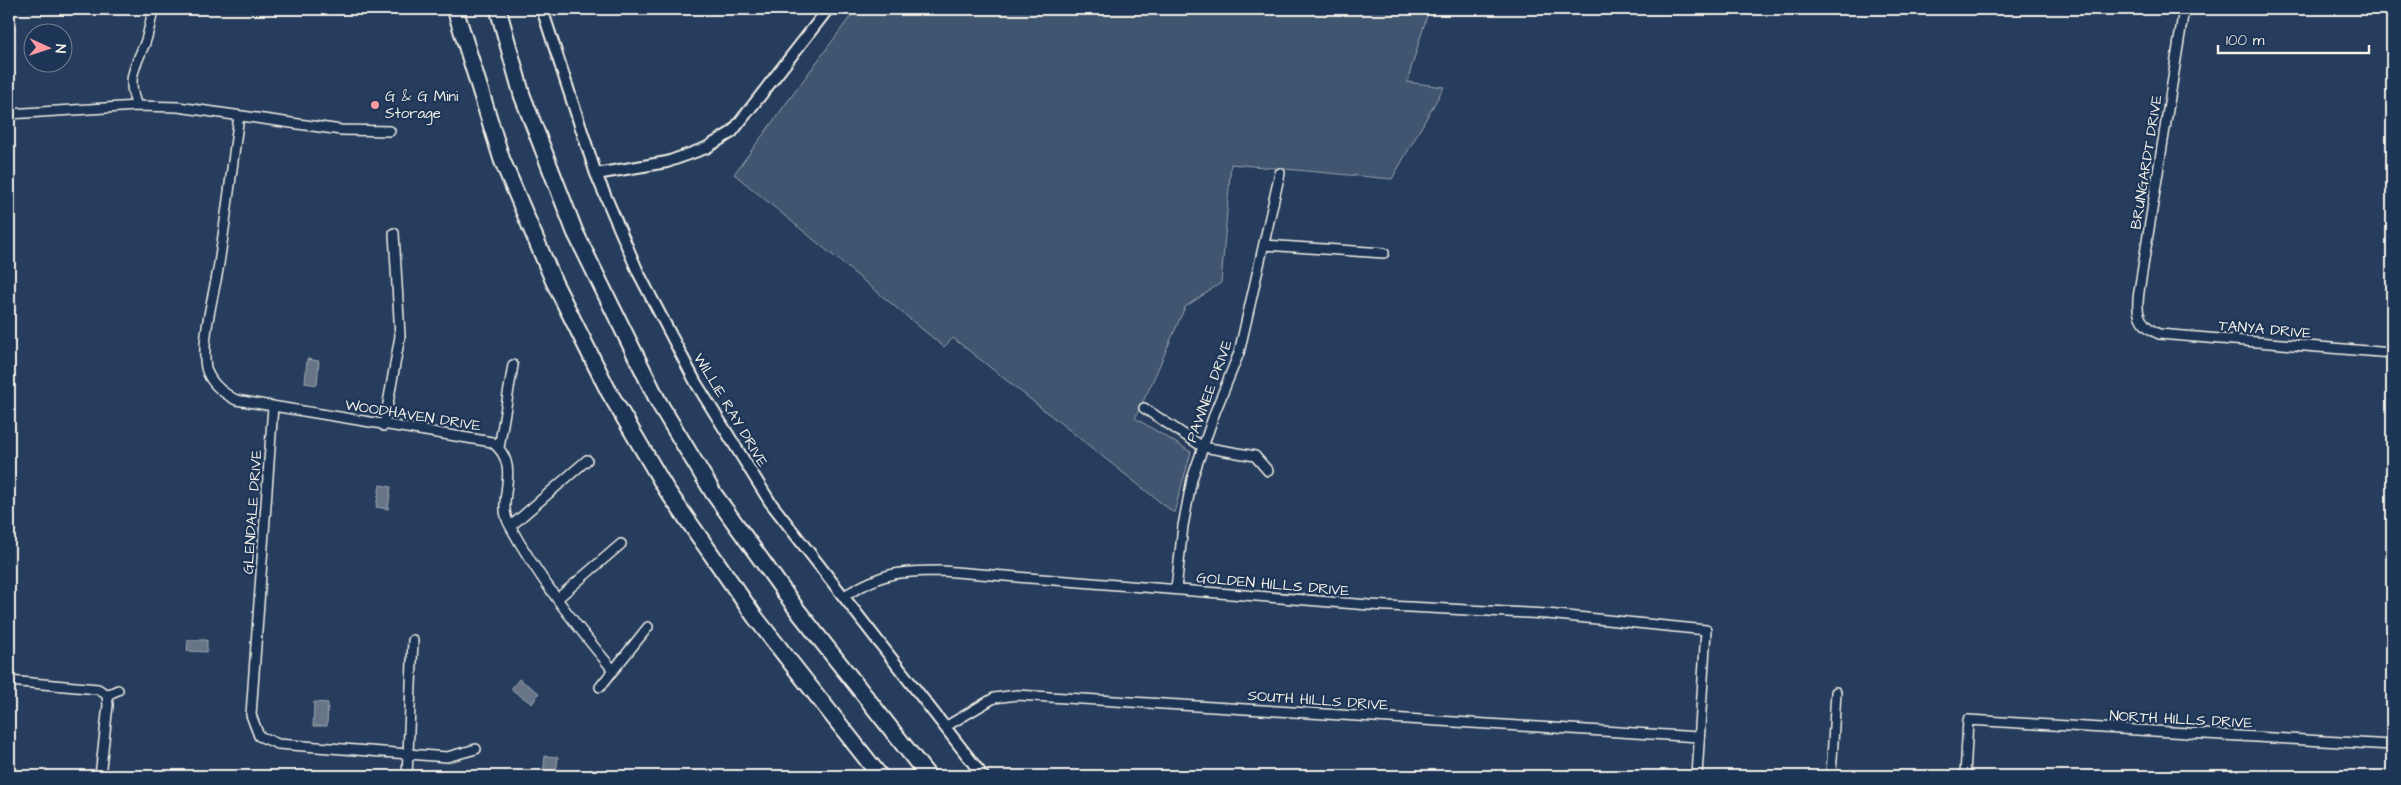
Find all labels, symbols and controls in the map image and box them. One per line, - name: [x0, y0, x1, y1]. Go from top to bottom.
- north arrow: [22, 22, 72, 72]
- scale bar: [2218, 22, 2370, 54]
- text: 100 m: [2226, 30, 2265, 51]
- text: N: [50, 44, 70, 54]
- place label: G & G Mini Storage: [385, 86, 459, 125]
- street label: BRUNGARDT DRIVE: [2125, 93, 2168, 231]
- marker: G & G Mini Storage: [369, 99, 381, 111]
- street label: TANYA DRIVE: [2218, 315, 2312, 344]
- street label: PAWNEE DRIVE: [1181, 337, 1238, 445]
- street label: WILLIE RAY DRIVE: [688, 349, 773, 471]
- street label: WOODHAVEN DRIVE: [343, 394, 482, 437]
- street label: GLENDALE DRIVE: [238, 449, 267, 575]
- street label: GOLDEN HILLS DRIVE: [1196, 567, 1350, 602]
- street label: SOUTH HILLS DRIVE: [1247, 685, 1389, 716]
- street label: NORTH HILLS DRIVE: [2109, 705, 2253, 734]

